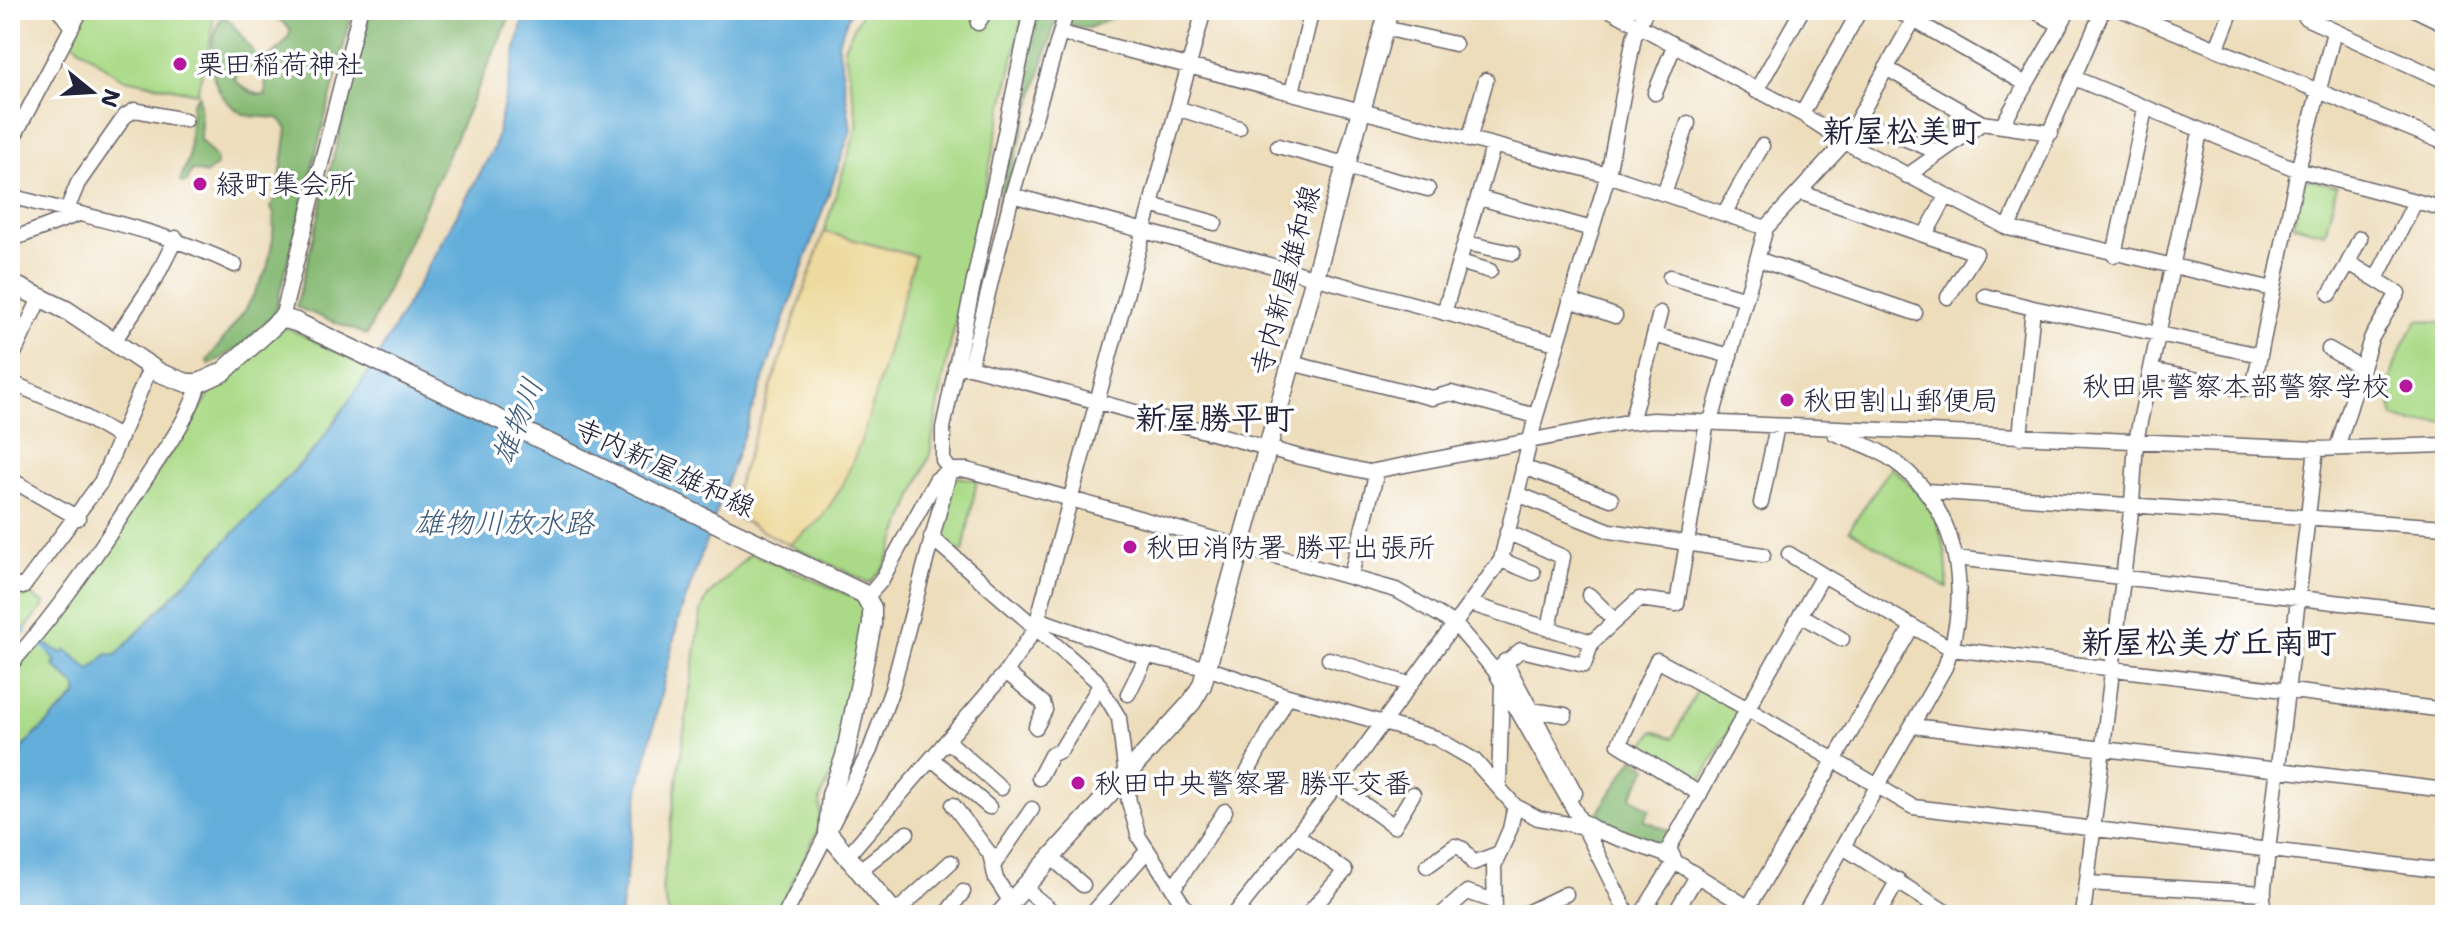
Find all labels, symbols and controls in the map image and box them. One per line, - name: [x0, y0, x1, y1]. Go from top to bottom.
- place label: 栗田稲荷神社: [196, 45, 364, 83]
- north arrow: [52, 52, 132, 132]
- marker: 栗田稲荷神社: [171, 55, 189, 73]
- text: N: [94, 85, 127, 111]
- district label: 新屋松美町: [1822, 109, 1982, 152]
- place label: 緑町集会所: [216, 165, 356, 203]
- marker: 緑町集会所: [191, 175, 209, 193]
- street label: 寺内新屋雄和線: [1241, 180, 1329, 380]
- place label: 秋田県警察本部警察学校: [2082, 367, 2390, 405]
- water label: 雄物川: [481, 372, 553, 470]
- marker: 秋田県警察本部警察学校: [2397, 377, 2415, 395]
- place label: 秋田割山郵便局: [1803, 381, 1999, 419]
- marker: 秋田割山郵便局: [1778, 391, 1796, 409]
- district label: 新屋勝平町: [1135, 396, 1295, 439]
- street label: 寺内新屋雄和線: [568, 408, 762, 526]
- water label: 雄物川放水路: [414, 502, 596, 543]
- place label: 秋田消防署 勝平出張所: [1146, 528, 1436, 566]
- marker: 秋田消防署 勝平出張所: [1121, 538, 1139, 556]
- district label: 新屋松美ガ丘南町: [2081, 620, 2337, 663]
- place label: 秋田中央警察署 勝平交番: [1094, 764, 1412, 802]
- marker: 秋田中央警察署 勝平交番: [1069, 774, 1087, 792]

